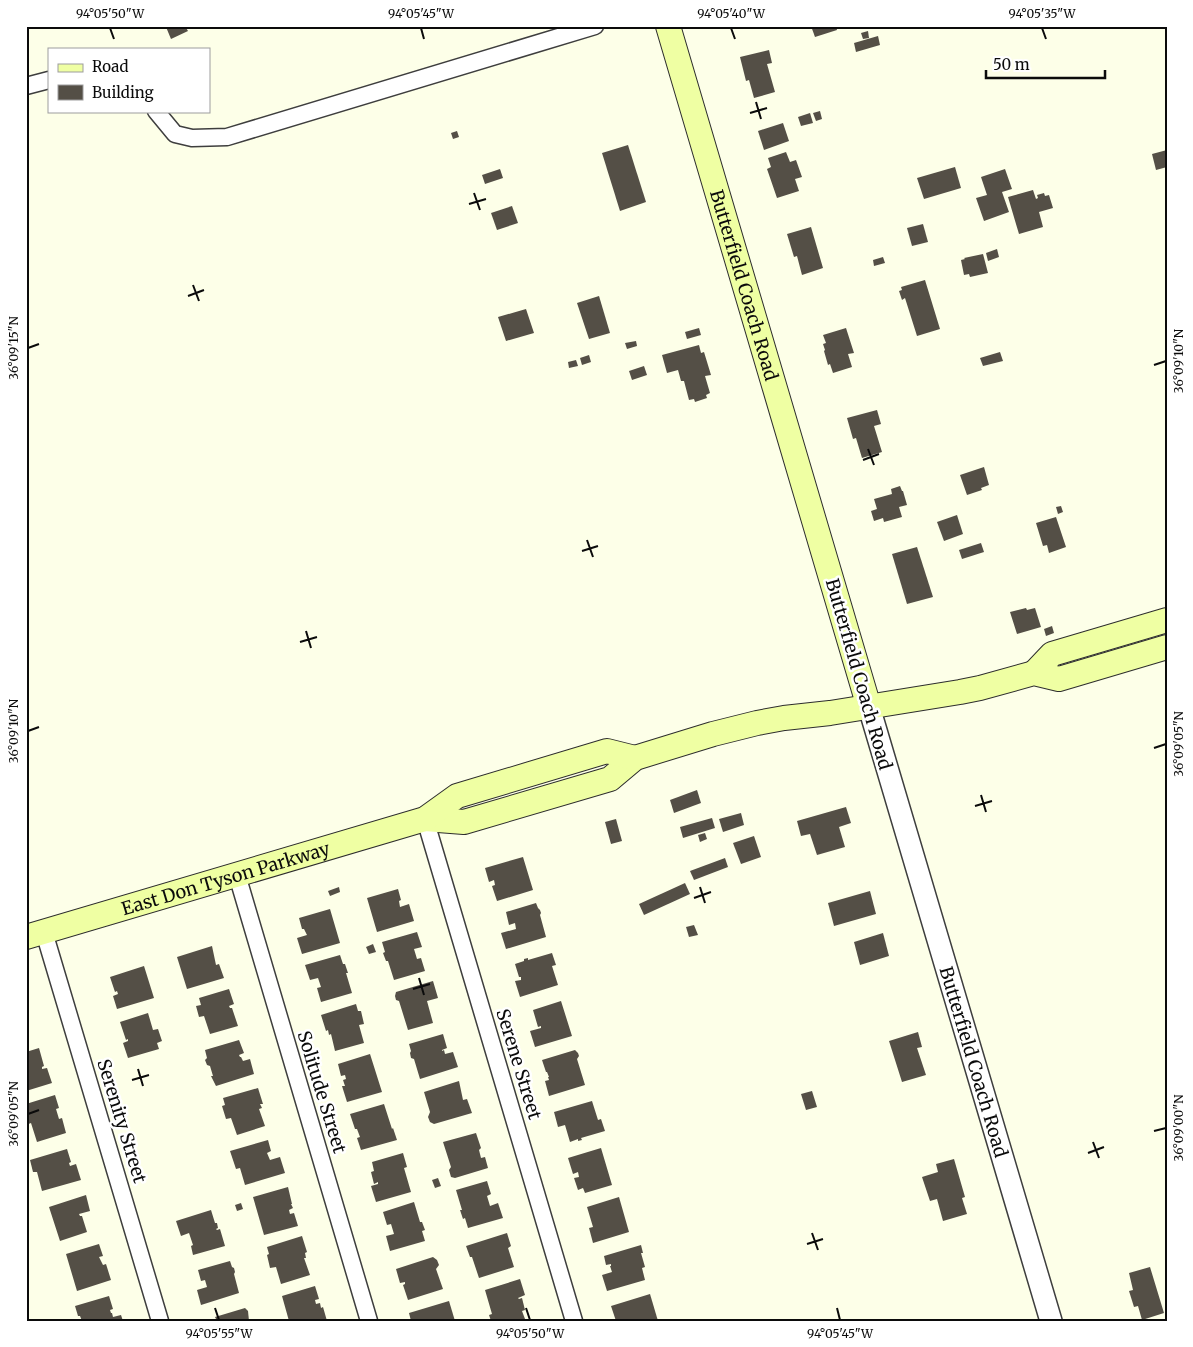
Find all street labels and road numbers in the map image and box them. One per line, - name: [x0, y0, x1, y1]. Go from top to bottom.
- street label: Butterfield Coach Road: [705, 187, 784, 383]
- street label: Butterfield Coach Road: [821, 576, 897, 772]
- street label: East Don Tyson Parkway: [119, 836, 333, 920]
- street label: Butterfield Coach Road: [935, 963, 1013, 1160]
- street label: Serene Street: [491, 1006, 547, 1122]
- street label: Solitude Street: [292, 1028, 352, 1156]
- street label: Serenity Street: [92, 1056, 152, 1186]

